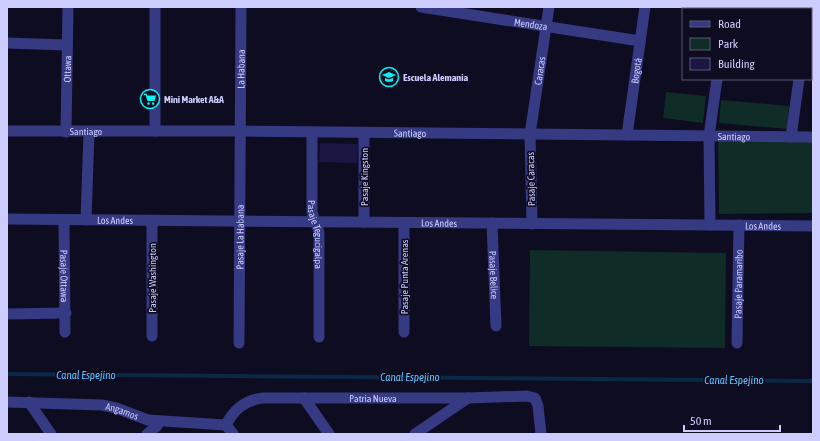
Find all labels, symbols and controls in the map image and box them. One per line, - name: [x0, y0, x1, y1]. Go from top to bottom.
- legend: [682, 8, 812, 80]
- street label: Mendoza: [513, 16, 549, 32]
- text: Road: [718, 17, 741, 31]
- text: Park: [718, 37, 739, 51]
- street label: La Habana: [235, 49, 246, 89]
- street label: Ottawa: [61, 55, 73, 83]
- street label: Caracas: [532, 55, 547, 86]
- street label: Bogotá: [629, 57, 643, 84]
- text: Building: [718, 57, 756, 71]
- school or university icon: Escuela Alemania: [378, 66, 400, 88]
- place label: Escuela Alemania: [403, 72, 469, 83]
- supermarket icon: Mini Market A&A: [139, 88, 161, 110]
- place label: Mini Market A&A: [164, 94, 224, 105]
- street label: Santiago: [70, 126, 102, 137]
- street label: Santiago: [394, 127, 427, 138]
- street label: Santiago: [718, 131, 751, 142]
- street label: Pasaje Kingston: [359, 148, 370, 206]
- street label: Pasaje Caracas: [525, 151, 537, 206]
- street label: Pasaje Tegucigalpa: [307, 200, 325, 269]
- street label: Pasaje La Habana: [234, 204, 245, 270]
- street label: Los Andes: [97, 214, 134, 226]
- street label: Los Andes: [421, 217, 458, 228]
- street label: Los Andes: [745, 220, 782, 231]
- street label: Pasaje Punta Arenas: [399, 239, 410, 314]
- street label: Pasaje Washington: [147, 243, 158, 313]
- street label: Pasaje Paramaribo: [732, 249, 744, 319]
- street label: Pasaje Ottawa: [59, 250, 70, 303]
- street label: Pasaje Belice: [488, 251, 500, 300]
- water label: Canal Espejino: [56, 369, 116, 381]
- water label: Canal Espejino: [380, 371, 440, 383]
- water label: Canal Espejino: [704, 374, 764, 386]
- street label: Patria Nueva: [349, 393, 397, 404]
- street label: Angamos: [105, 400, 140, 422]
- scale bar: [684, 407, 780, 433]
- text: 50 m: [690, 414, 712, 428]

